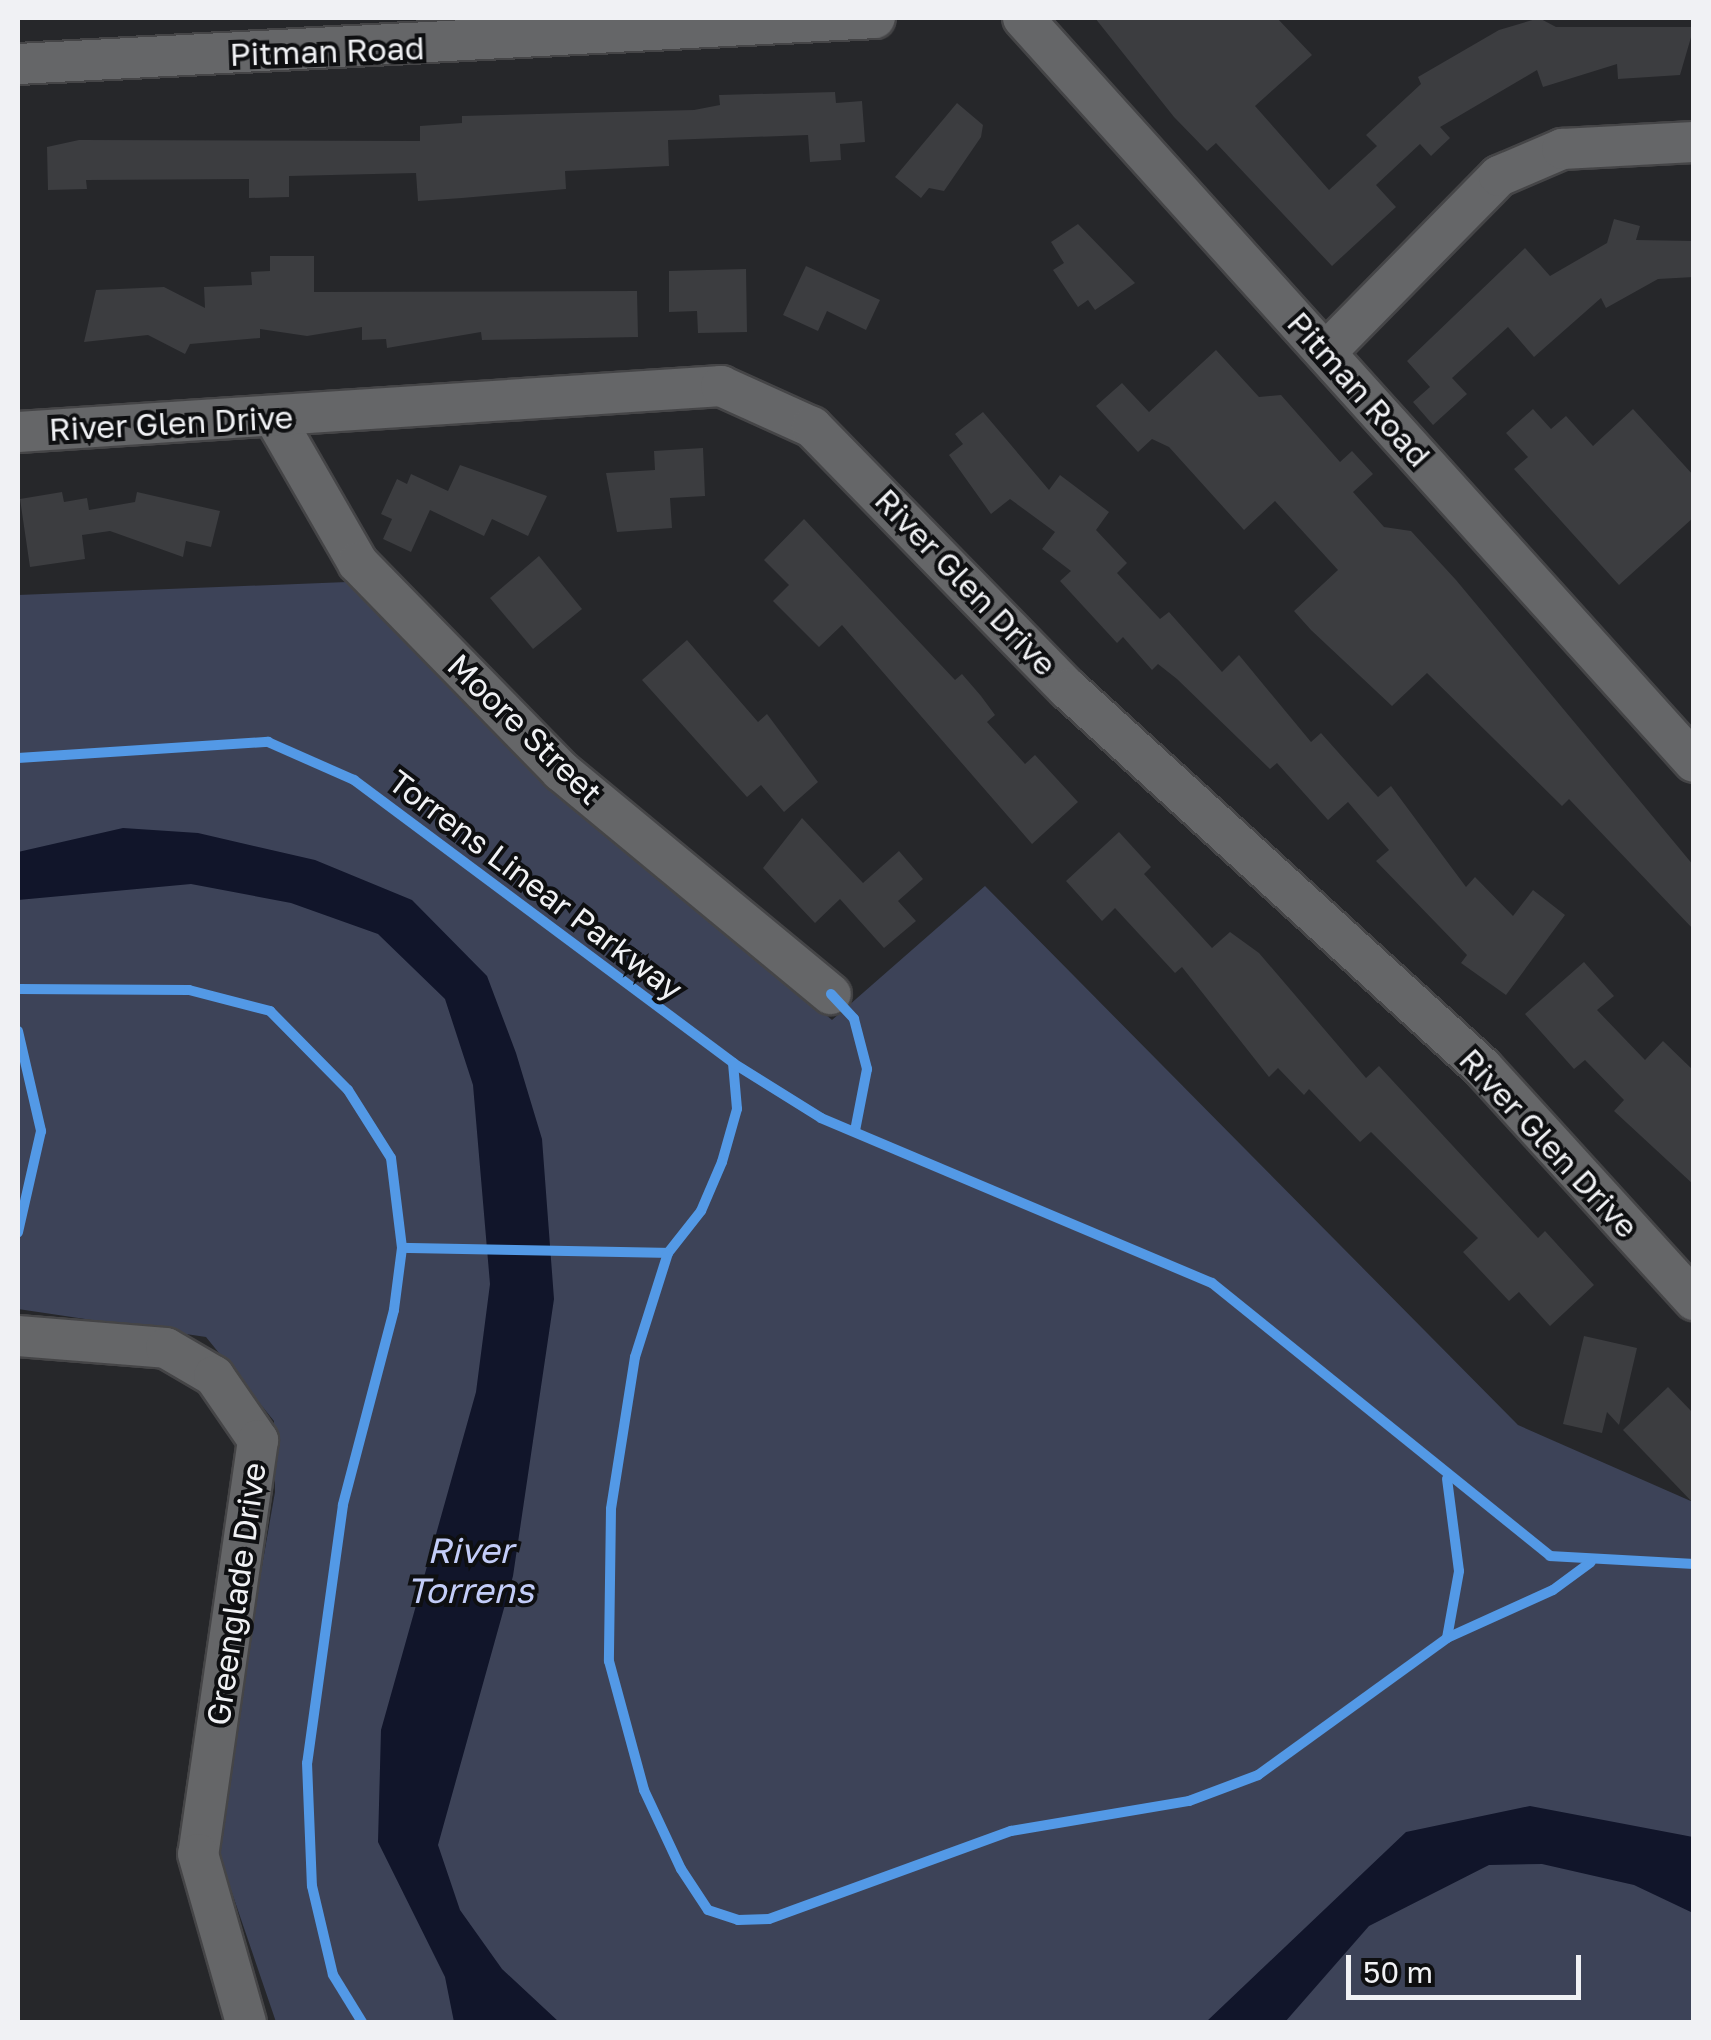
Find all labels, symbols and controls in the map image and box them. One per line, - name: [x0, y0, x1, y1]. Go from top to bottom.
- street label: Pitman Road: [229, 28, 425, 74]
- street label: Pitman Road: [1280, 304, 1438, 474]
- street label: River Glen Drive: [48, 397, 294, 449]
- street label: River Glen Drive: [867, 481, 1065, 683]
- street label: Moore Street: [440, 646, 610, 812]
- street label: Torrens Linear Parkway: [382, 762, 690, 1008]
- street label: River Glen Drive: [1452, 1040, 1646, 1246]
- street label: Greenglade Drive: [199, 1460, 273, 1728]
- water label: River Torrens: [407, 1529, 533, 1611]
- scale bar: [1351, 1935, 1586, 1997]
- text: 50 m: [1363, 1954, 1433, 1990]

